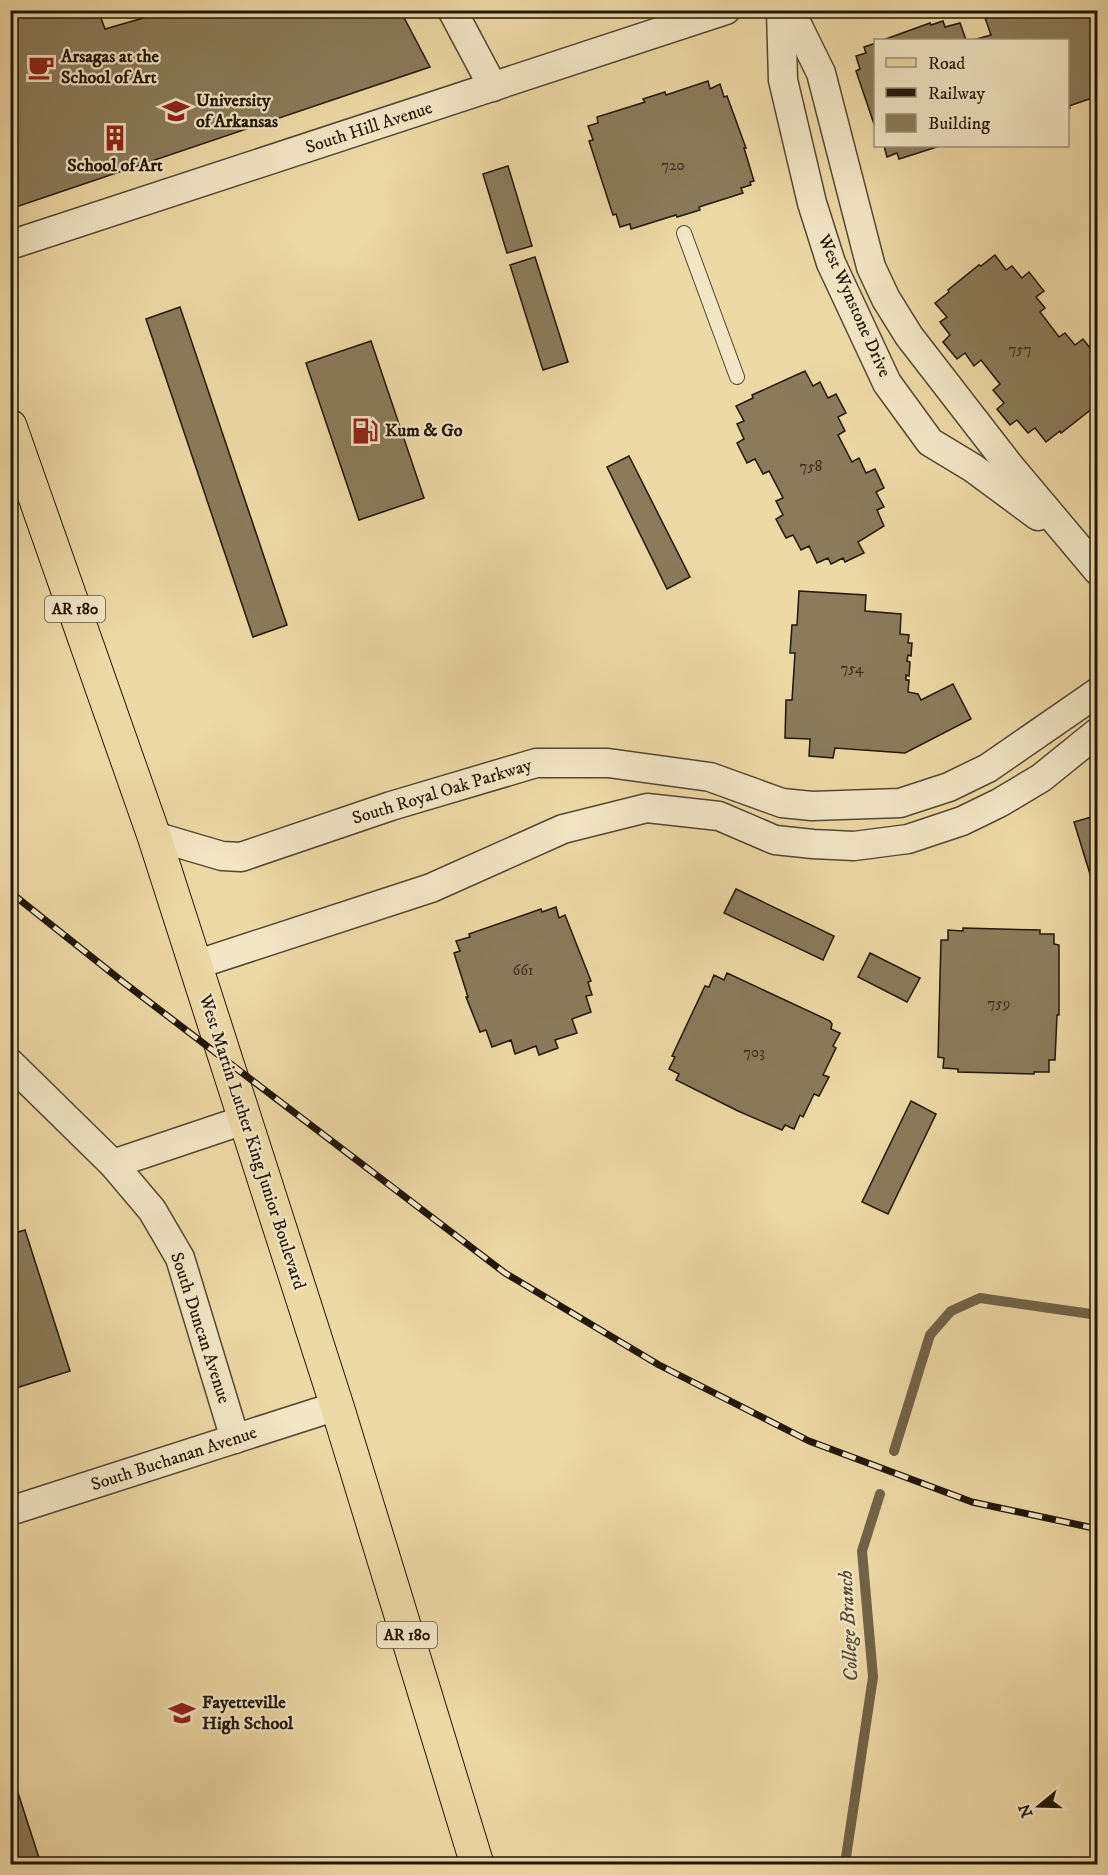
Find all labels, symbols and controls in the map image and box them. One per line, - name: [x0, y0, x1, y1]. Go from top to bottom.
- legend: [874, 39, 1069, 147]
- place label: Arsagas at the School of Art: [60, 46, 160, 89]
- cafe icon: Arsagas at the School of Art: [26, 52, 56, 82]
- text: Road: [928, 53, 965, 75]
- text: Railway: [928, 83, 986, 105]
- place label: University of Arkansas: [196, 90, 278, 133]
- school or university icon: University of Arkansas: [161, 96, 191, 126]
- street label: South Hill Avenue: [303, 97, 435, 159]
- text: Building: [928, 113, 990, 135]
- building icon: School of Art: [100, 123, 130, 153]
- place label: School of Art: [67, 155, 163, 177]
- house number: 720: [661, 156, 685, 175]
- street label: West Wynstone Drive: [812, 230, 895, 381]
- house number: 757: [1008, 340, 1032, 359]
- fuel station icon: Kum & Go: [350, 416, 380, 446]
- place label: Kum & Go: [385, 420, 463, 442]
- house number: 758: [800, 457, 822, 476]
- road number: AR 180: [45, 596, 105, 622]
- house number: 754: [840, 659, 864, 678]
- street label: South Royal Oak Parkway: [350, 754, 535, 830]
- house number: 661: [512, 961, 534, 980]
- street label: West Martin Luther King Junior Boulevard: [193, 991, 310, 1292]
- house number: 759: [988, 994, 1010, 1013]
- house number: 703: [743, 1043, 765, 1062]
- street label: South Duncan Avenue: [165, 1249, 235, 1407]
- street label: South Buchanan Avenue: [88, 1422, 260, 1496]
- water label: College Branch: [834, 1570, 864, 1682]
- road number: AR 180: [377, 1622, 437, 1648]
- place label: Fayetteville High School: [202, 1692, 294, 1735]
- school or university icon: Fayetteville High School: [167, 1698, 197, 1728]
- north arrow: [1009, 1776, 1069, 1836]
- text: N: [1014, 1801, 1037, 1820]

